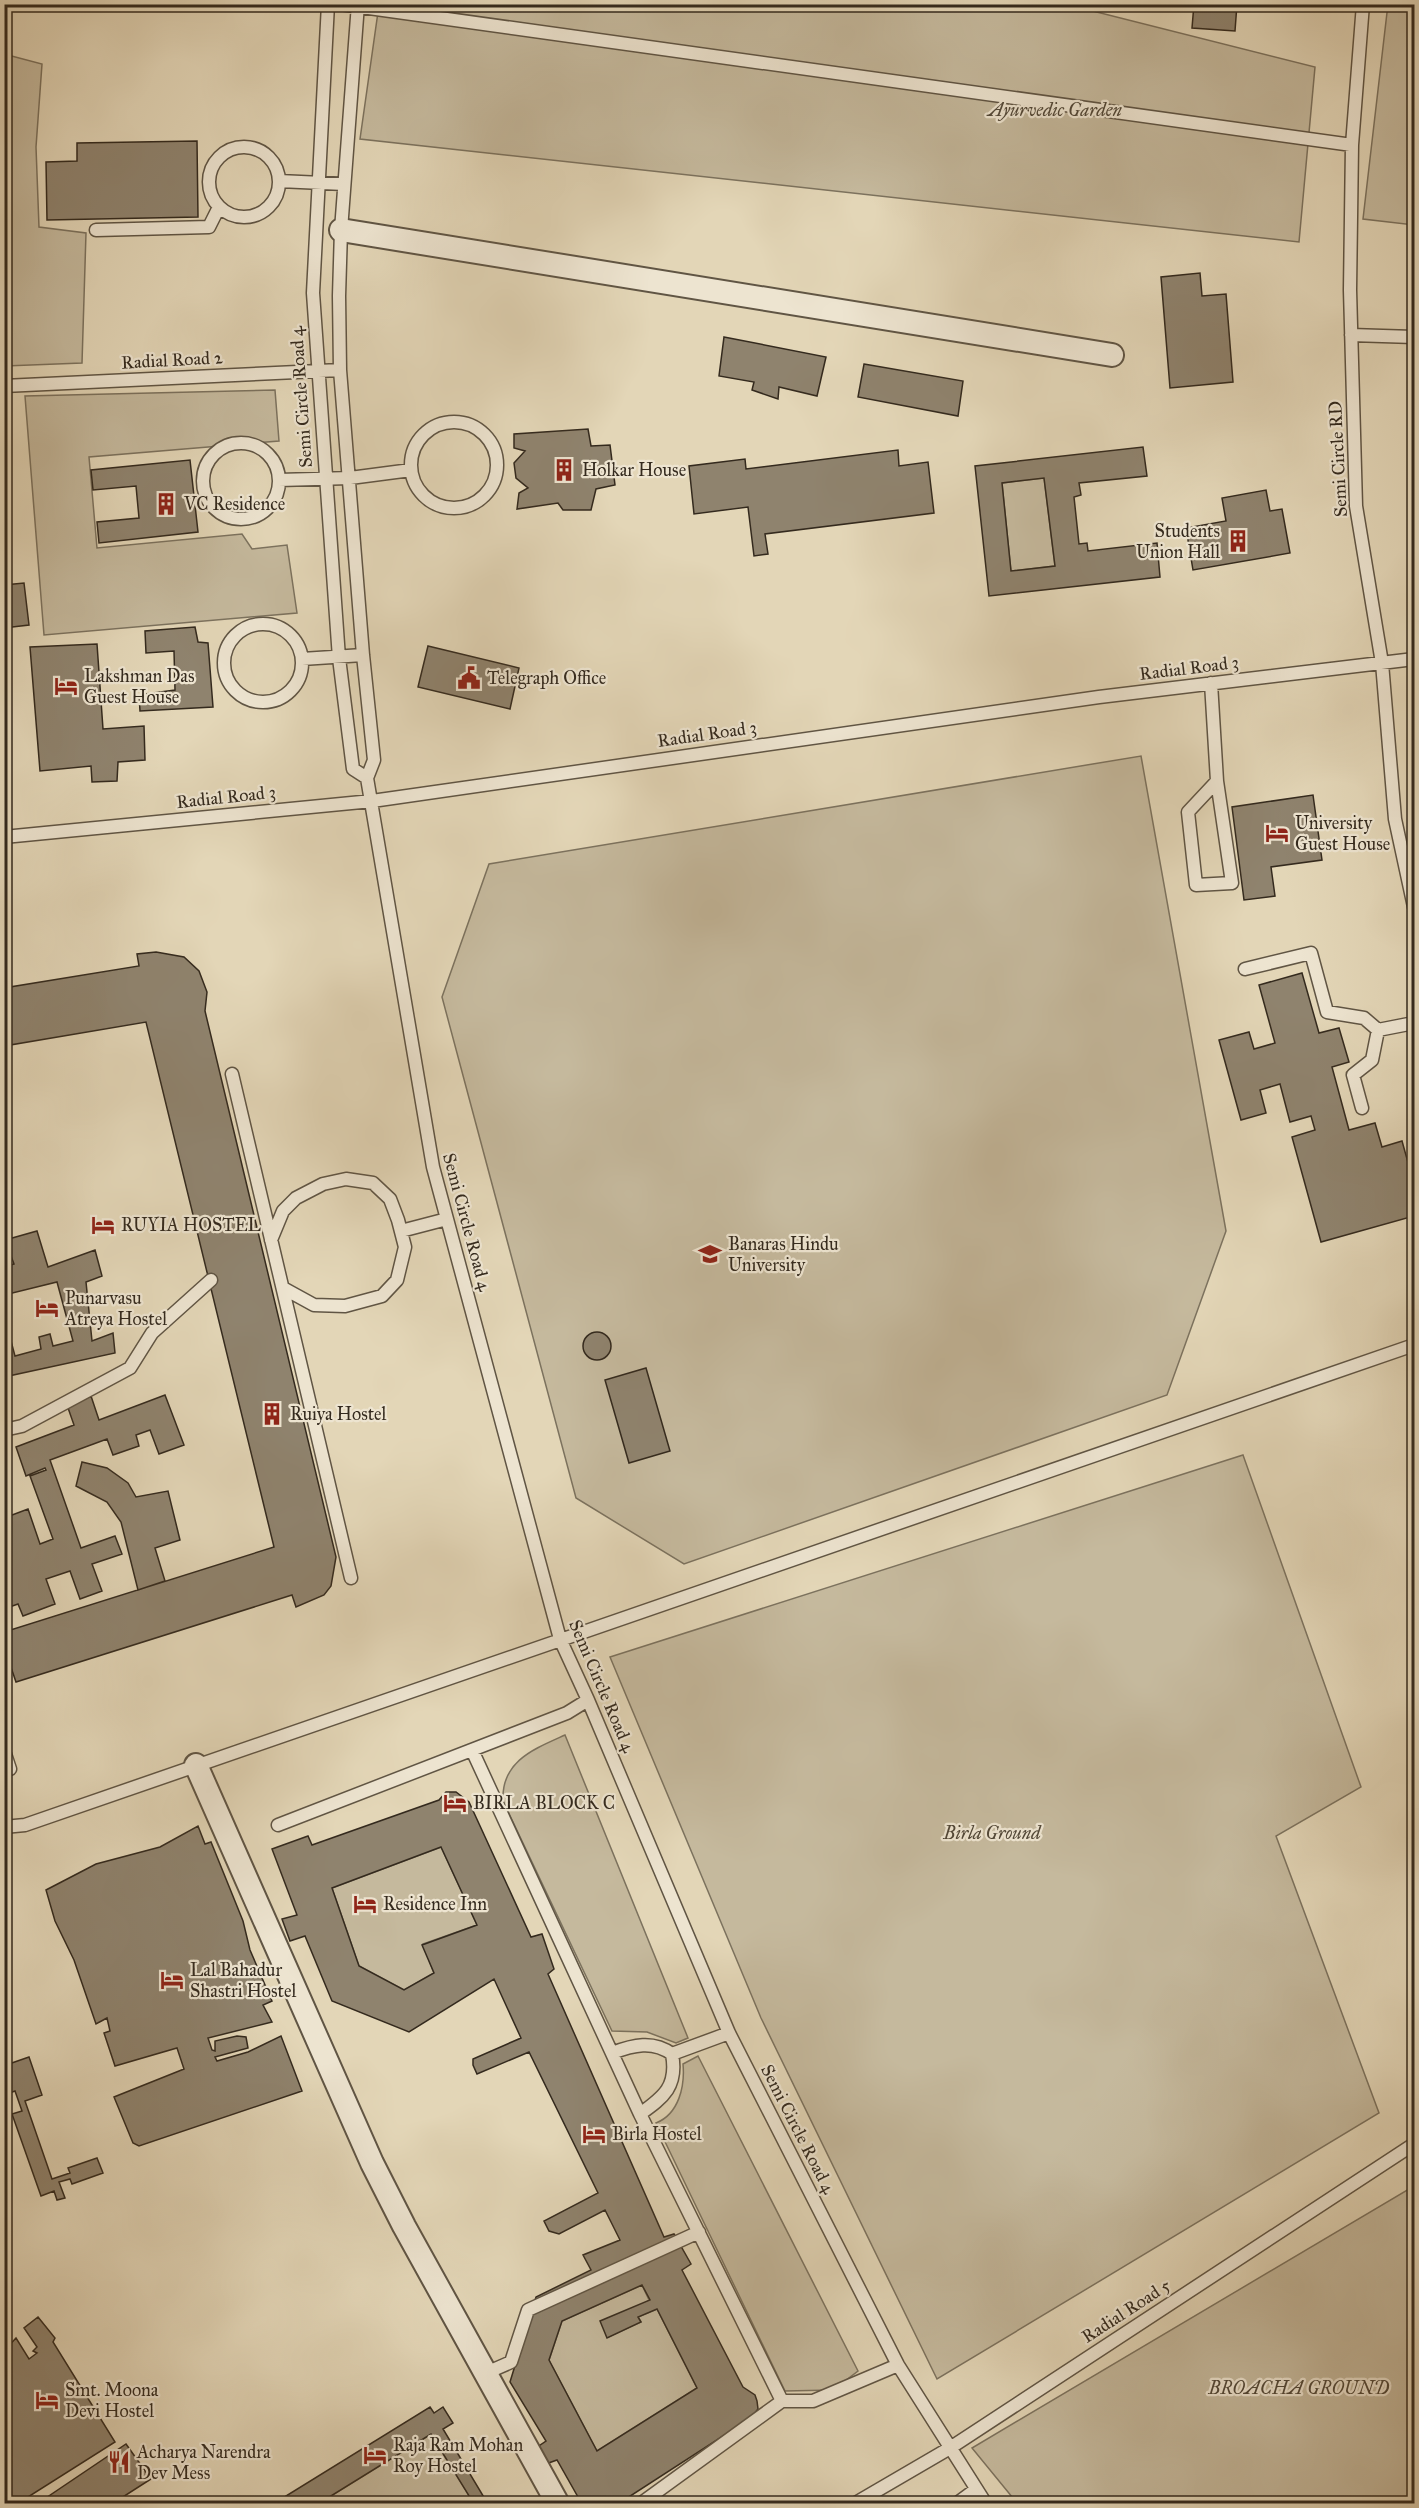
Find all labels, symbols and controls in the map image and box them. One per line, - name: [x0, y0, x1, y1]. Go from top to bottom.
- park label: Ayurvedic Garden: [986, 99, 1123, 121]
- street label: Semi Circle Road 4: [285, 325, 317, 468]
- street label: Radial Road 2: [121, 346, 223, 374]
- street label: Semi Circle RD: [1324, 400, 1352, 518]
- building icon: Holkar House: [551, 457, 577, 483]
- place label: Holkar House: [582, 459, 686, 481]
- building icon: VC Residence: [153, 491, 179, 517]
- place label: VC Residence: [183, 493, 285, 515]
- place label: Students Union Hall: [1136, 520, 1220, 563]
- building icon: Students Union Hall: [1225, 528, 1251, 554]
- street label: Radial Road 3: [1138, 651, 1240, 685]
- place label: Lakshman Das Guest House: [84, 665, 195, 708]
- public building icon: Telegraph Office: [456, 665, 482, 691]
- place label: Telegraph Office: [487, 667, 606, 690]
- hotel icon: Lakshman Das Guest House: [53, 673, 79, 699]
- street label: Radial Road 3: [656, 716, 758, 752]
- street label: Radial Road 3: [175, 781, 277, 813]
- place label: University Guest House: [1295, 812, 1390, 855]
- hotel icon: University Guest House: [1264, 820, 1290, 846]
- street label: Semi Circle Road 4: [438, 1151, 496, 1294]
- hotel icon: RUYIA HOSTEL: [90, 1212, 116, 1238]
- place label: RUYIA HOSTEL: [121, 1214, 262, 1236]
- place label: Banaras Hindu University: [728, 1233, 839, 1276]
- school or university icon: Banaras Hindu University: [697, 1241, 723, 1267]
- place label: Punarvasu Atreya Hostel: [64, 1287, 167, 1330]
- hotel icon: Punarvasu Atreya Hostel: [34, 1295, 60, 1321]
- building icon: Ruiya Hostel: [259, 1401, 285, 1427]
- place label: Ruiya Hostel: [290, 1403, 387, 1425]
- street label: Semi Circle Road 4: [564, 1616, 640, 1756]
- hotel icon: BIRLA BLOCK C: [442, 1790, 468, 1816]
- place label: BIRLA BLOCK C: [473, 1792, 615, 1814]
- park label: Birla Ground: [942, 1822, 1042, 1844]
- hotel icon: Residence Inn: [352, 1891, 378, 1917]
- place label: Residence Inn: [383, 1893, 487, 1915]
- place label: Lal Bahadur Shastri Hostel: [190, 1959, 296, 2002]
- hotel icon: Lal Bahadur Shastri Hostel: [159, 1967, 185, 1993]
- street label: Semi Circle Road 4: [756, 2061, 840, 2198]
- hotel icon: Birla Hostel: [581, 2121, 607, 2147]
- place label: Birla Hostel: [612, 2123, 702, 2145]
- street label: Radial Road 5: [1078, 2274, 1175, 2348]
- park label: BROACHA GROUND: [1208, 2377, 1390, 2399]
- place label: Smt. Moona Devi Hostel: [65, 2379, 159, 2422]
- hotel icon: Smt. Moona Devi Hostel: [34, 2387, 60, 2413]
- place label: Raja Ram Mohan Roy Hostel: [393, 2434, 523, 2477]
- place label: Acharya Narendra Dev Mess: [136, 2441, 271, 2484]
- hotel icon: Raja Ram Mohan Roy Hostel: [362, 2442, 388, 2468]
- restaurant icon: Acharya Narendra Dev Mess: [106, 2449, 132, 2475]

